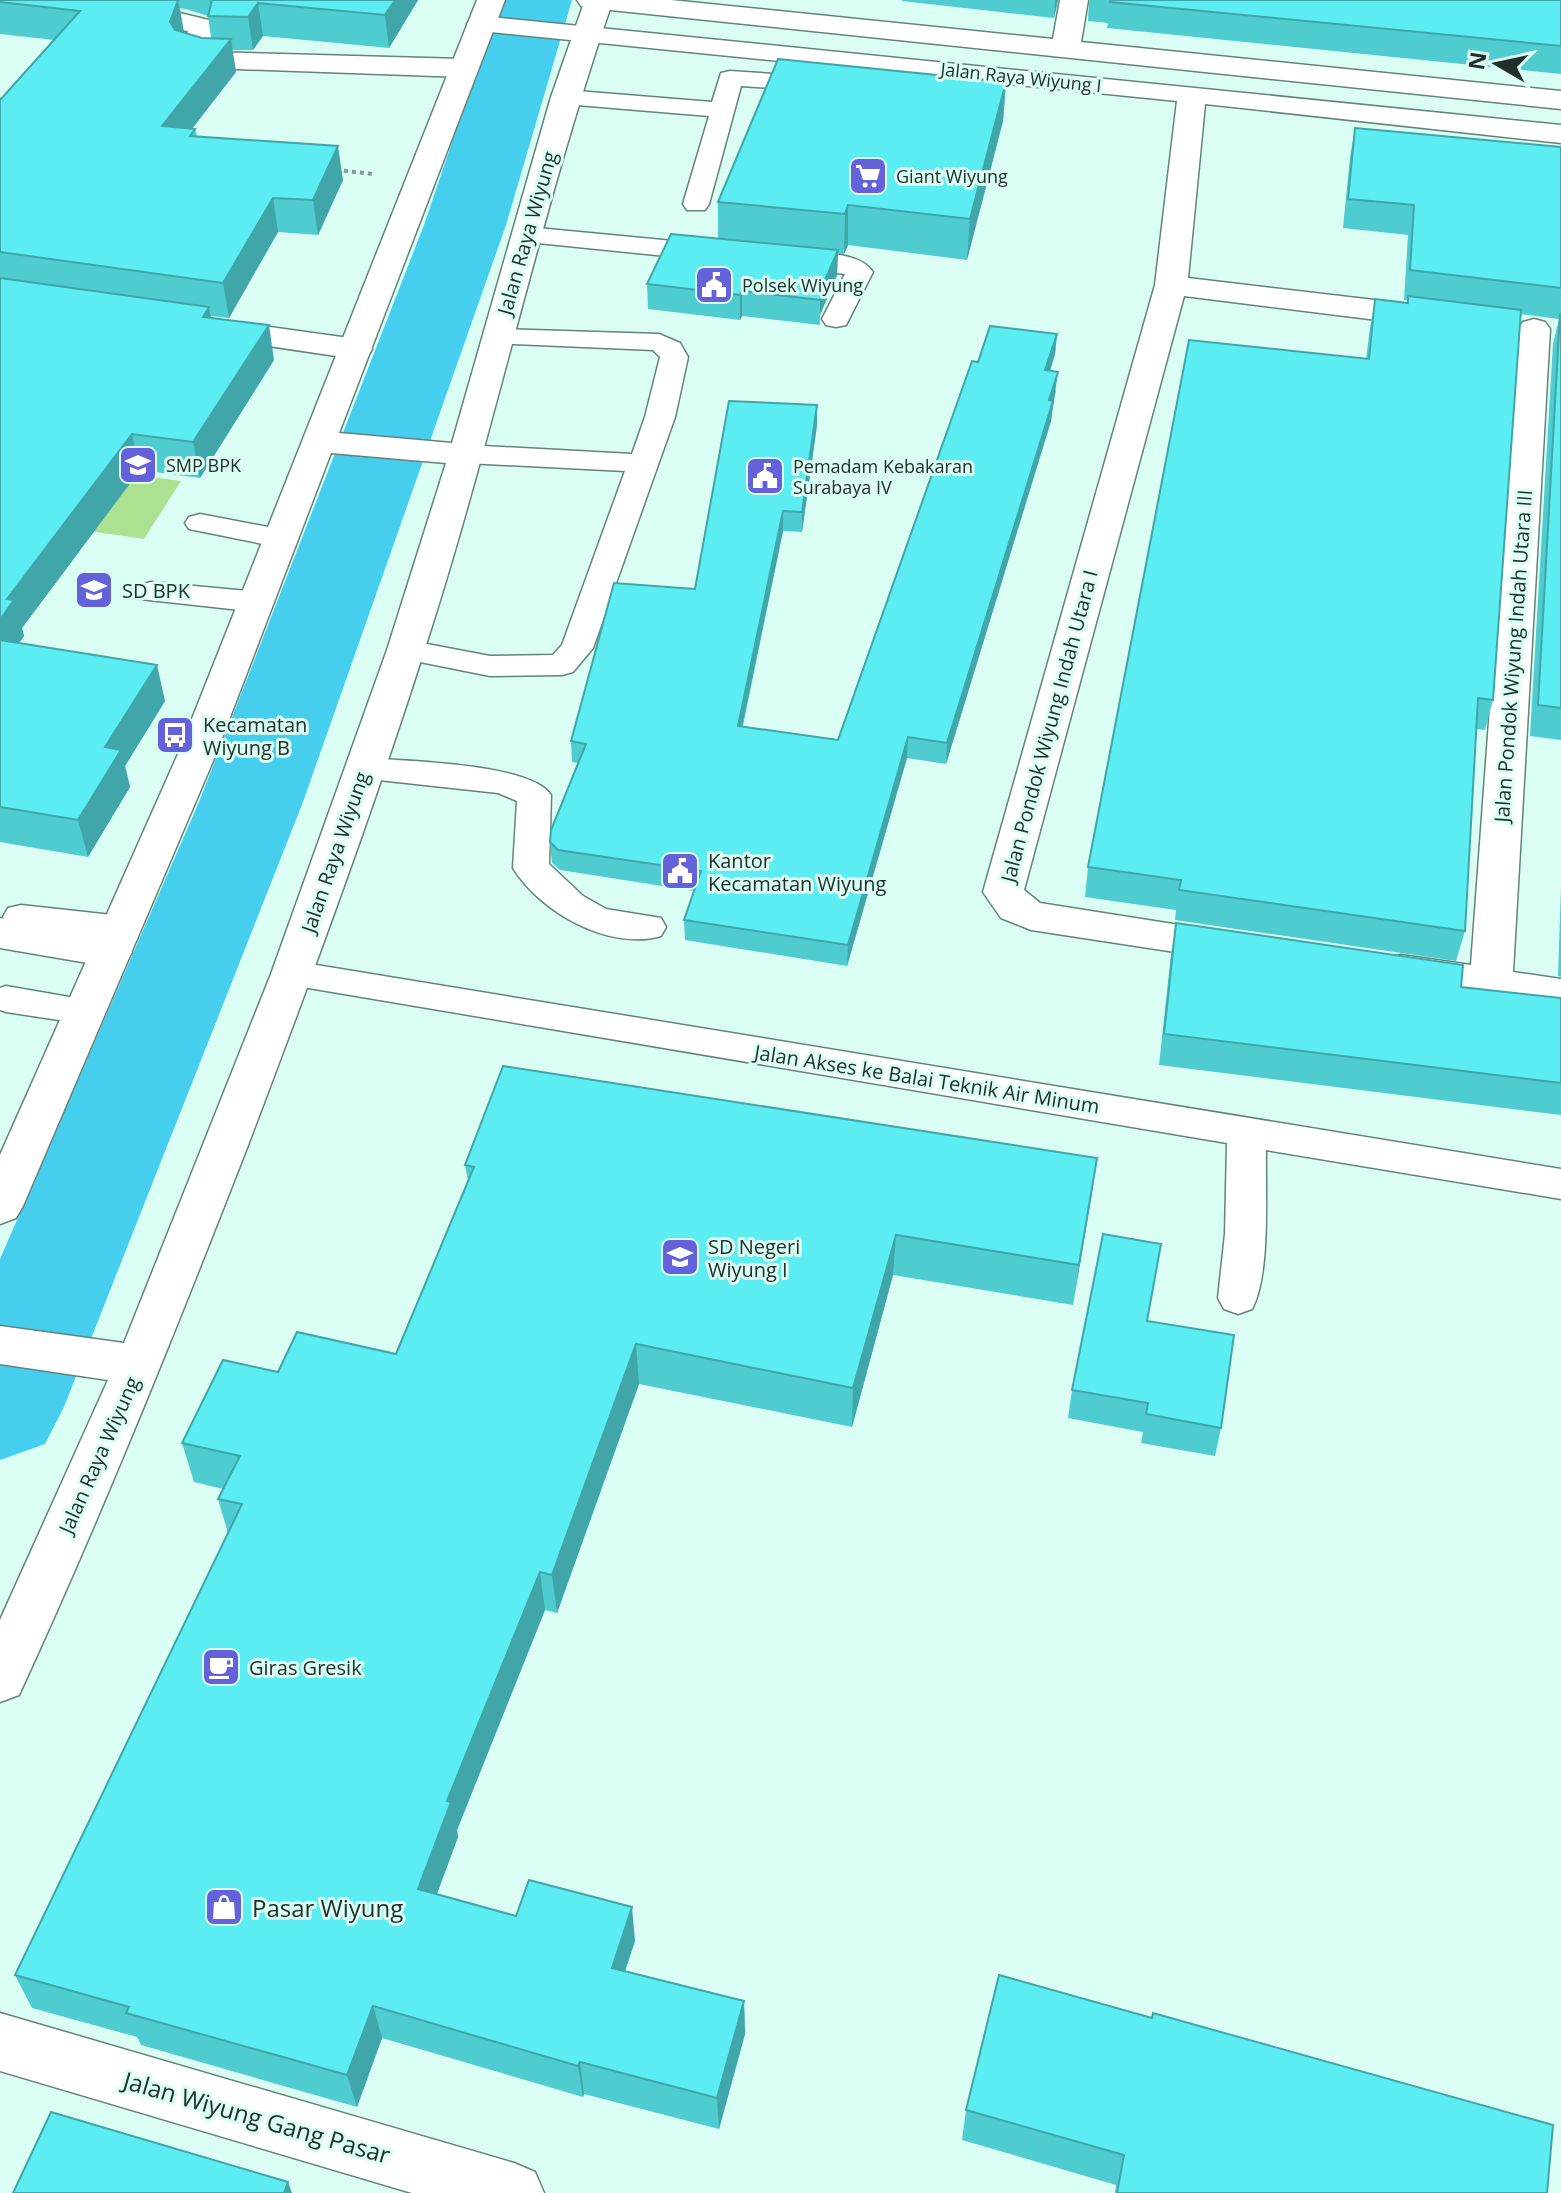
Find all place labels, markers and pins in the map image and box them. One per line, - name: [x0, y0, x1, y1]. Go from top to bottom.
- supermarket icon: Giant Wiyung: [847, 155, 889, 197]
- place label: Giant Wiyung: [896, 164, 1008, 188]
- public building icon: Polsek Wiyung: [693, 264, 735, 306]
- place label: Polsek Wiyung: [742, 273, 863, 297]
- school or university icon: SMP BPK: [117, 444, 159, 486]
- place label: SMP BPK: [166, 453, 242, 477]
- place label: Pemadam Kebakaran Surabaya IV: [793, 454, 973, 499]
- public building icon: Pemadam Kebakaran Surabaya IV: [744, 455, 786, 497]
- school or university icon: SD BPK: [73, 569, 115, 611]
- place label: SD BPK: [122, 577, 191, 604]
- place label: Kecamatan Wiyung B: [203, 711, 307, 761]
- bus stop icon: Kecamatan Wiyung B: [154, 714, 196, 756]
- place label: Kantor Kecamatan Wiyung: [708, 847, 887, 897]
- public building icon: Kantor Kecamatan Wiyung: [659, 850, 701, 892]
- place label: SD Negeri Wiyung I: [708, 1233, 800, 1283]
- school or university icon: SD Negeri Wiyung I: [659, 1236, 701, 1278]
- cafe icon: Giras Gresik: [200, 1646, 242, 1688]
- place label: Giras Gresik: [249, 1654, 362, 1681]
- shop icon: Pasar Wiyung: [203, 1886, 245, 1928]
- place label: Pasar Wiyung: [252, 1891, 403, 1924]

